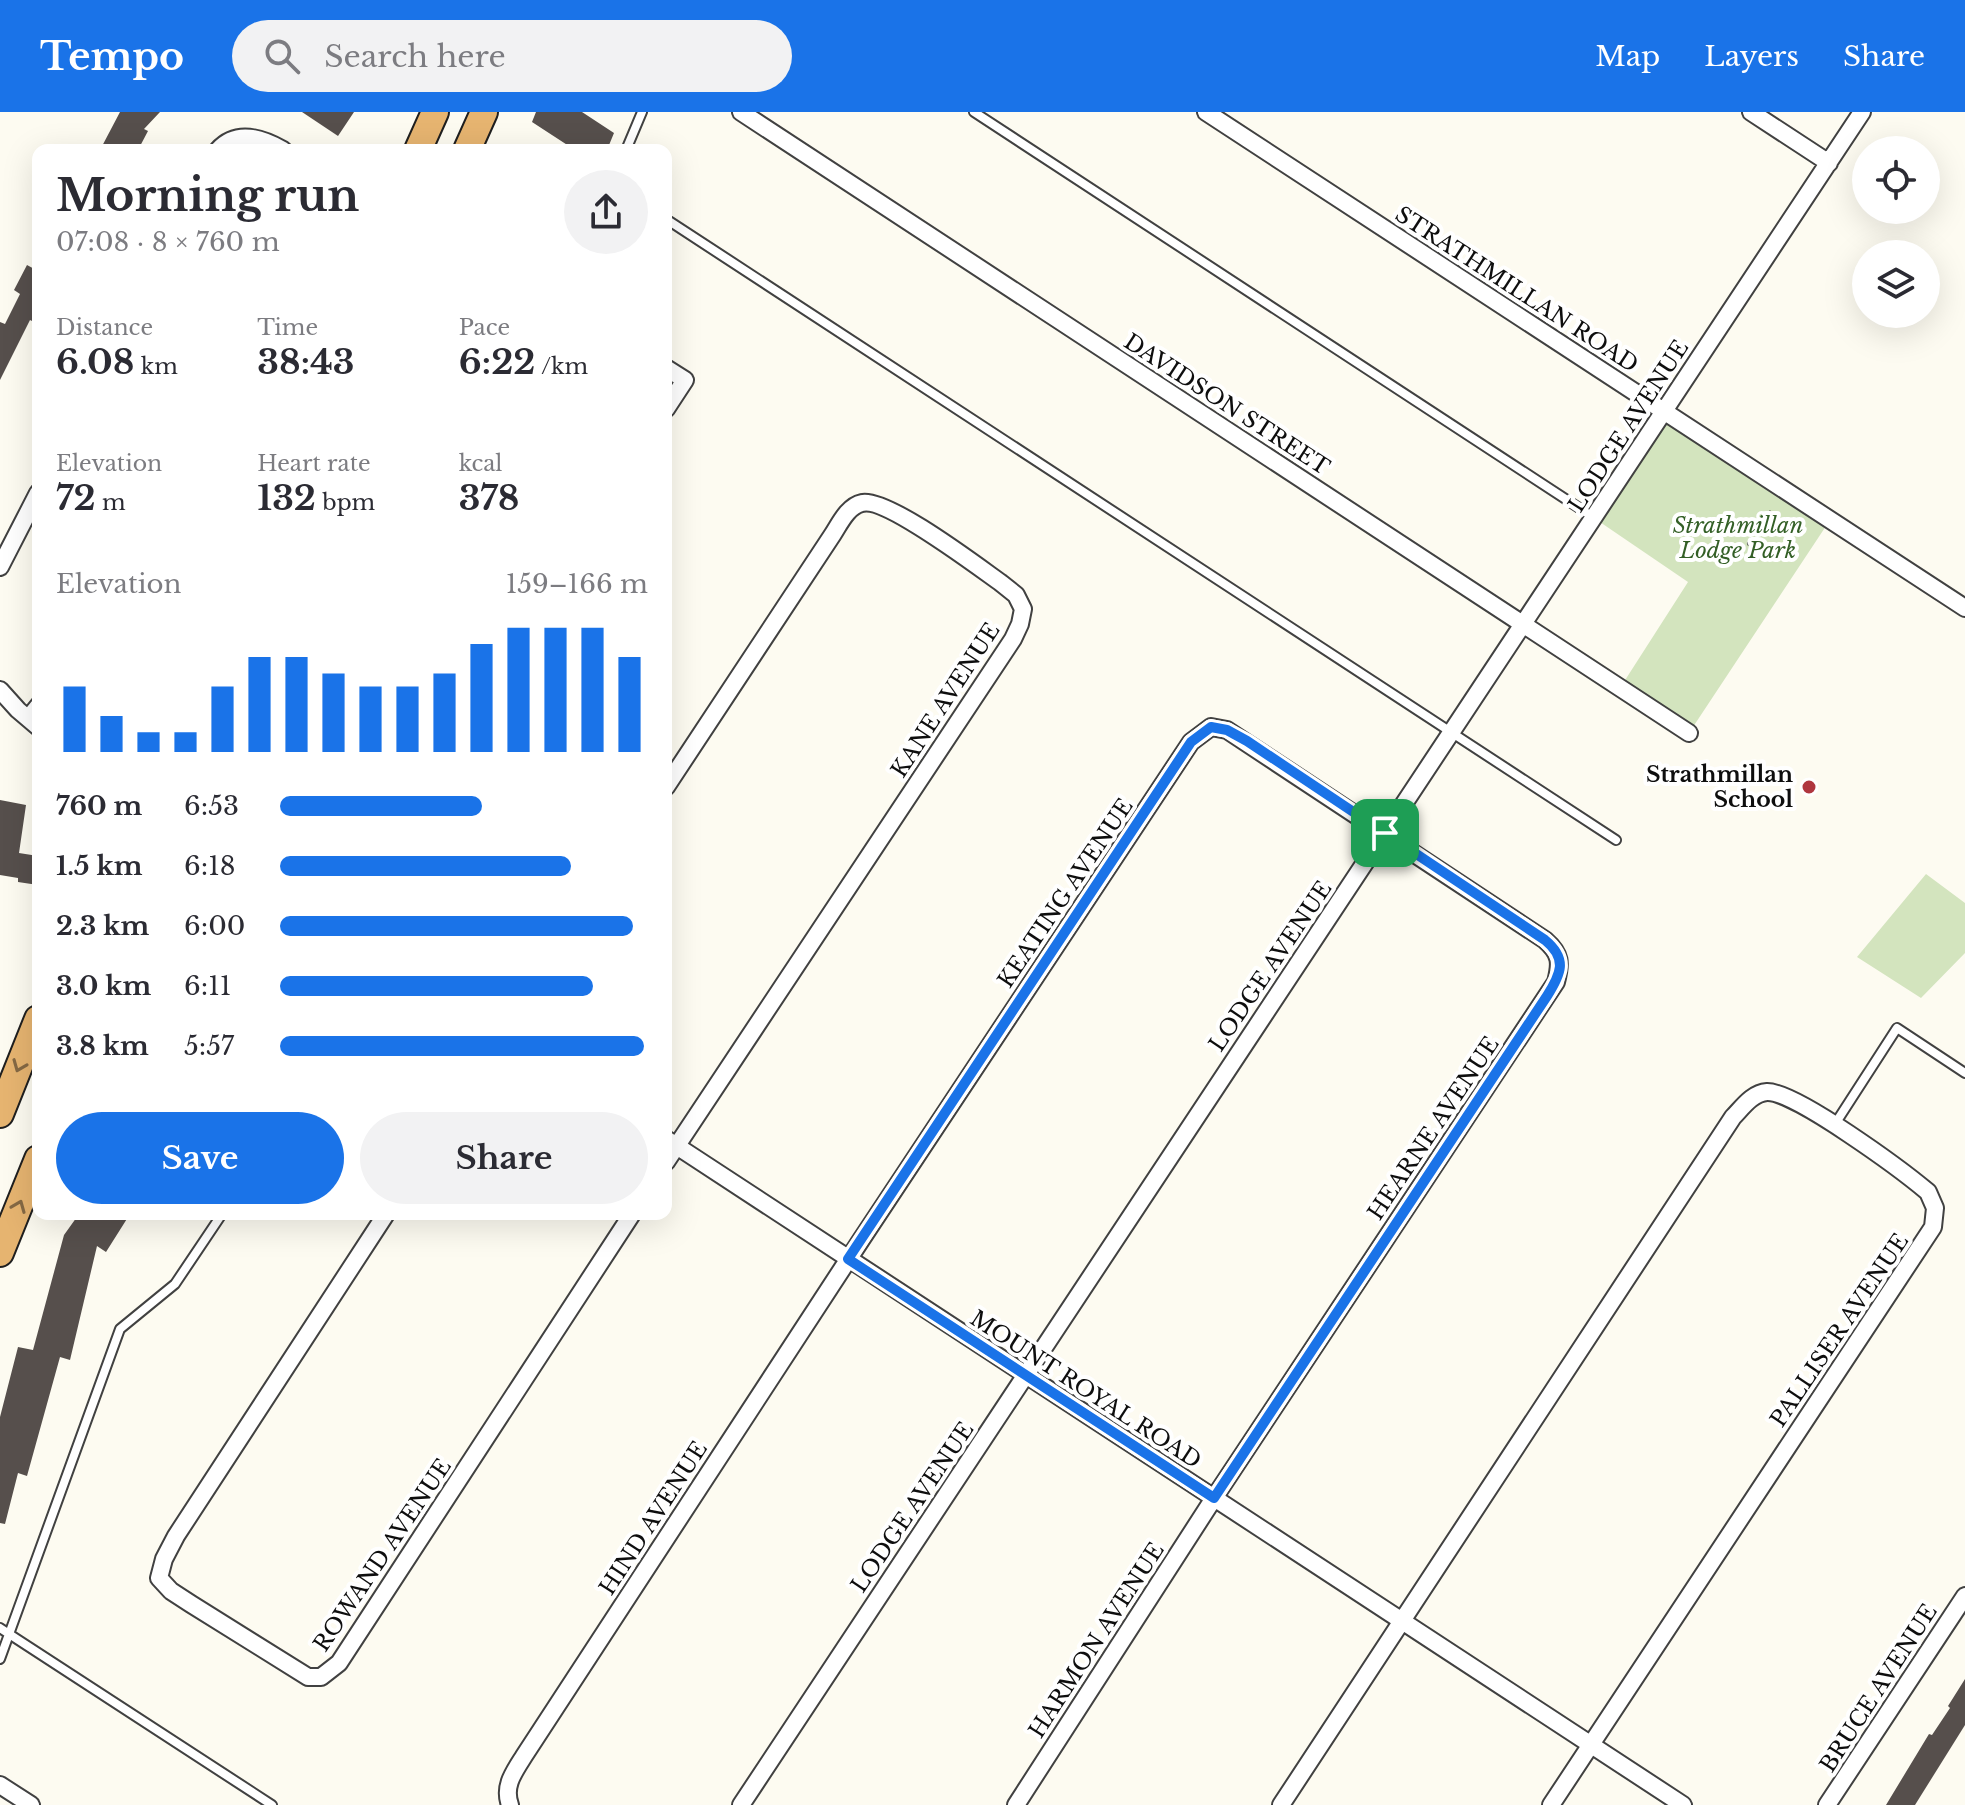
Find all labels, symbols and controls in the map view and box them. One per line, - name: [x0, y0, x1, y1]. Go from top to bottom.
- search box: [232, 20, 792, 92]
- text: Tempo: [40, 33, 184, 80]
- icon: search: [260, 34, 304, 78]
- text: Search here: [324, 38, 506, 75]
- text: Map: [1595, 39, 1660, 74]
- text: Layers: [1704, 39, 1799, 74]
- text: Share: [1843, 39, 1925, 74]
- map controls: [1852, 136, 1940, 328]
- button: locate: [1852, 136, 1940, 224]
- text: Morning run: [56, 168, 359, 223]
- button: share: [564, 170, 648, 254]
- street label: STRATHMILLAN ROAD: [1390, 201, 1643, 378]
- text: 07:08 · 8 × 760 m: [56, 226, 280, 258]
- button: layers: [1852, 240, 1940, 328]
- text: Distance: [56, 314, 153, 341]
- text: Time: [257, 314, 318, 341]
- text: Pace: [459, 314, 510, 341]
- street label: DAVIDSON STREET: [1119, 328, 1335, 481]
- street label: LODGE AVENUE: [1563, 335, 1694, 517]
- text: 6.08: [56, 341, 134, 383]
- text: 38:43: [257, 341, 354, 383]
- text: 6:22: [459, 341, 536, 383]
- text: km: [134, 353, 178, 380]
- text: /km: [536, 353, 588, 380]
- text: Elevation: [56, 450, 162, 477]
- text: Heart rate: [257, 450, 371, 477]
- text: kcal: [459, 450, 503, 477]
- text: 72: [56, 477, 96, 519]
- text: 132: [257, 477, 316, 519]
- text: 378: [459, 477, 519, 519]
- text: m: [96, 489, 126, 516]
- text: bpm: [316, 489, 375, 516]
- park label: Strathmillan Lodge Park: [1673, 512, 1803, 564]
- text: Elevation: [56, 568, 182, 600]
- text: 159–166 m: [506, 568, 648, 600]
- street label: KANE AVENUE: [885, 618, 1005, 783]
- place label: Strathmillan School: [1646, 761, 1793, 813]
- marker: Strathmillan School: [1800, 778, 1818, 796]
- text: 760 m: [56, 790, 142, 822]
- text: 6:53: [184, 790, 239, 822]
- street label: KEATING AVENUE: [992, 794, 1139, 993]
- pin: [1351, 799, 1419, 867]
- icon: arrive: [1363, 811, 1407, 855]
- text: 1.5 km: [56, 850, 143, 882]
- text: 6:18: [184, 850, 235, 882]
- street label: LODGE AVENUE: [1203, 876, 1337, 1057]
- text: 2.3 km: [56, 910, 149, 942]
- text: 6:00: [184, 910, 245, 942]
- text: 3.0 km: [56, 970, 151, 1002]
- text: 6:11: [184, 970, 231, 1002]
- text: 3.8 km: [56, 1030, 149, 1062]
- text: 5:57: [184, 1030, 234, 1062]
- street label: HEARNE AVENUE: [1362, 1032, 1505, 1225]
- one-way arrow: [12, 1058, 29, 1072]
- button: Save: [56, 1112, 344, 1204]
- button: Share: [360, 1112, 648, 1204]
- one-way arrow: [9, 1200, 26, 1214]
- street label: PALLISER AVENUE: [1765, 1228, 1914, 1432]
- street label: MOUNT ROYAL ROAD: [965, 1305, 1206, 1474]
- street label: LODGE AVENUE: [845, 1417, 979, 1598]
- street label: HIND AVENUE: [594, 1436, 713, 1600]
- street label: ROWAND AVENUE: [308, 1454, 457, 1657]
- street label: HARMON AVENUE: [1023, 1538, 1170, 1743]
- street label: BRUCE AVENUE: [1814, 1599, 1943, 1777]

